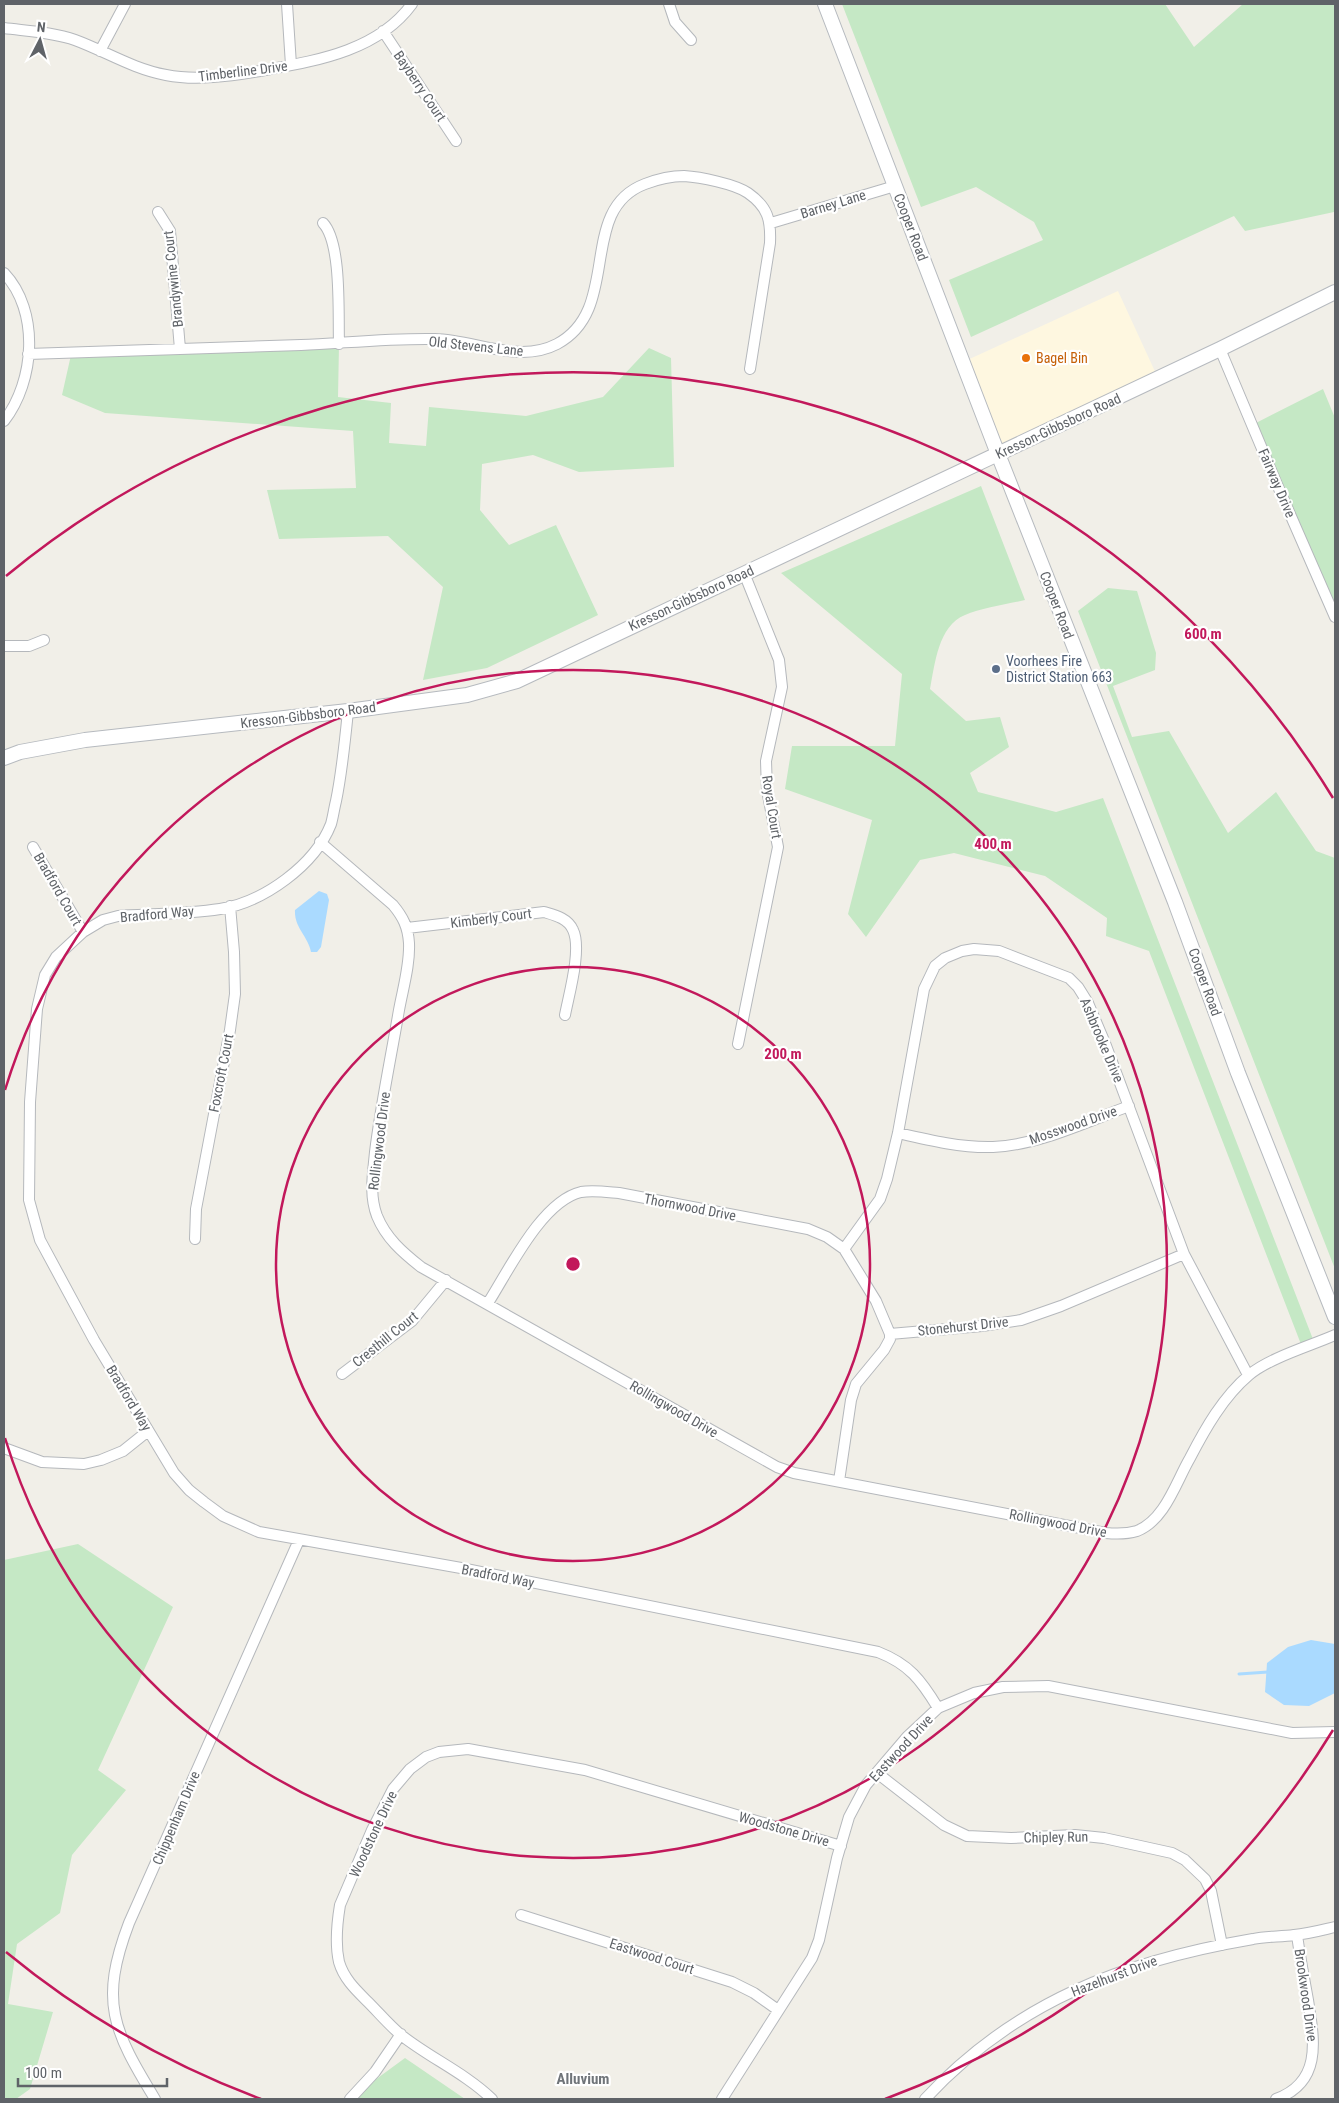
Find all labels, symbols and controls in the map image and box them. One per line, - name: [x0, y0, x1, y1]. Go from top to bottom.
- north arrow: [15, 15, 65, 65]
- text: N: [36, 19, 46, 35]
- street label: Bayberry Court: [391, 48, 449, 124]
- street label: Timberline Drive: [198, 58, 289, 84]
- street label: Barney Lane: [798, 186, 868, 222]
- street label: Cooper Road: [891, 191, 931, 263]
- street label: Brandywine Court: [160, 230, 186, 328]
- street label: Old Stevens Lane: [428, 333, 525, 359]
- place label: Bagel Bin: [1036, 350, 1088, 366]
- marker: Bagel Bin: [1020, 352, 1032, 364]
- street label: Kresson-Gibbsboro Road: [993, 390, 1123, 462]
- street label: Fairway Drive: [1255, 446, 1299, 520]
- street label: Kresson-Gibbsboro Road: [626, 562, 756, 634]
- street label: Cooper Road: [1037, 569, 1077, 641]
- text: 600 m: [1184, 625, 1222, 643]
- place label: Voorhees Fire District Station 663: [1006, 653, 1112, 685]
- marker: Voorhees Fire District Station 663: [990, 663, 1002, 675]
- street label: Kresson-Gibbsboro Road: [239, 699, 377, 731]
- street label: Royal Court: [759, 774, 785, 840]
- text: 400 m: [974, 835, 1012, 853]
- street label: Bradford Court: [31, 850, 85, 928]
- street label: Bradford Way: [119, 903, 195, 925]
- street label: Kimberly Court: [449, 905, 533, 931]
- street label: Cooper Road: [1185, 946, 1225, 1018]
- street label: Ashbrooke Drive: [1077, 995, 1127, 1085]
- street label: Foxcroft Court: [206, 1033, 236, 1113]
- text: 200 m: [764, 1045, 802, 1063]
- street label: Rollingwood Drive: [365, 1090, 393, 1191]
- street label: Mosswood Drive: [1027, 1102, 1119, 1147]
- street label: Thornwood Drive: [643, 1190, 738, 1224]
- centre of rings: [564, 1255, 582, 1273]
- street label: Cresthill Court: [349, 1308, 421, 1370]
- street label: Stonehurst Drive: [917, 1313, 1010, 1339]
- street label: Bradford Way: [103, 1362, 155, 1434]
- street label: Rollingwood Drive: [627, 1377, 721, 1441]
- street label: Rollingwood Drive: [1008, 1506, 1109, 1540]
- street label: Bradford Way: [460, 1561, 536, 1591]
- street label: Eastwood Drive: [866, 1711, 936, 1785]
- street label: Chippenham Drive: [149, 1768, 203, 1867]
- street label: Woodstone Drive: [346, 1788, 400, 1880]
- street label: Woodstone Drive: [737, 1808, 831, 1850]
- street label: Chipley Run: [1024, 1828, 1088, 1846]
- street label: Eastwood Court: [608, 1935, 696, 1977]
- street label: Brookwood Drive: [1292, 1948, 1320, 2043]
- street label: Hazelhurst Drive: [1069, 1952, 1160, 2000]
- scale bar: [18, 2056, 166, 2088]
- text: 100 m: [25, 2064, 62, 2082]
- district label: Alluvium: [557, 2070, 609, 2088]

